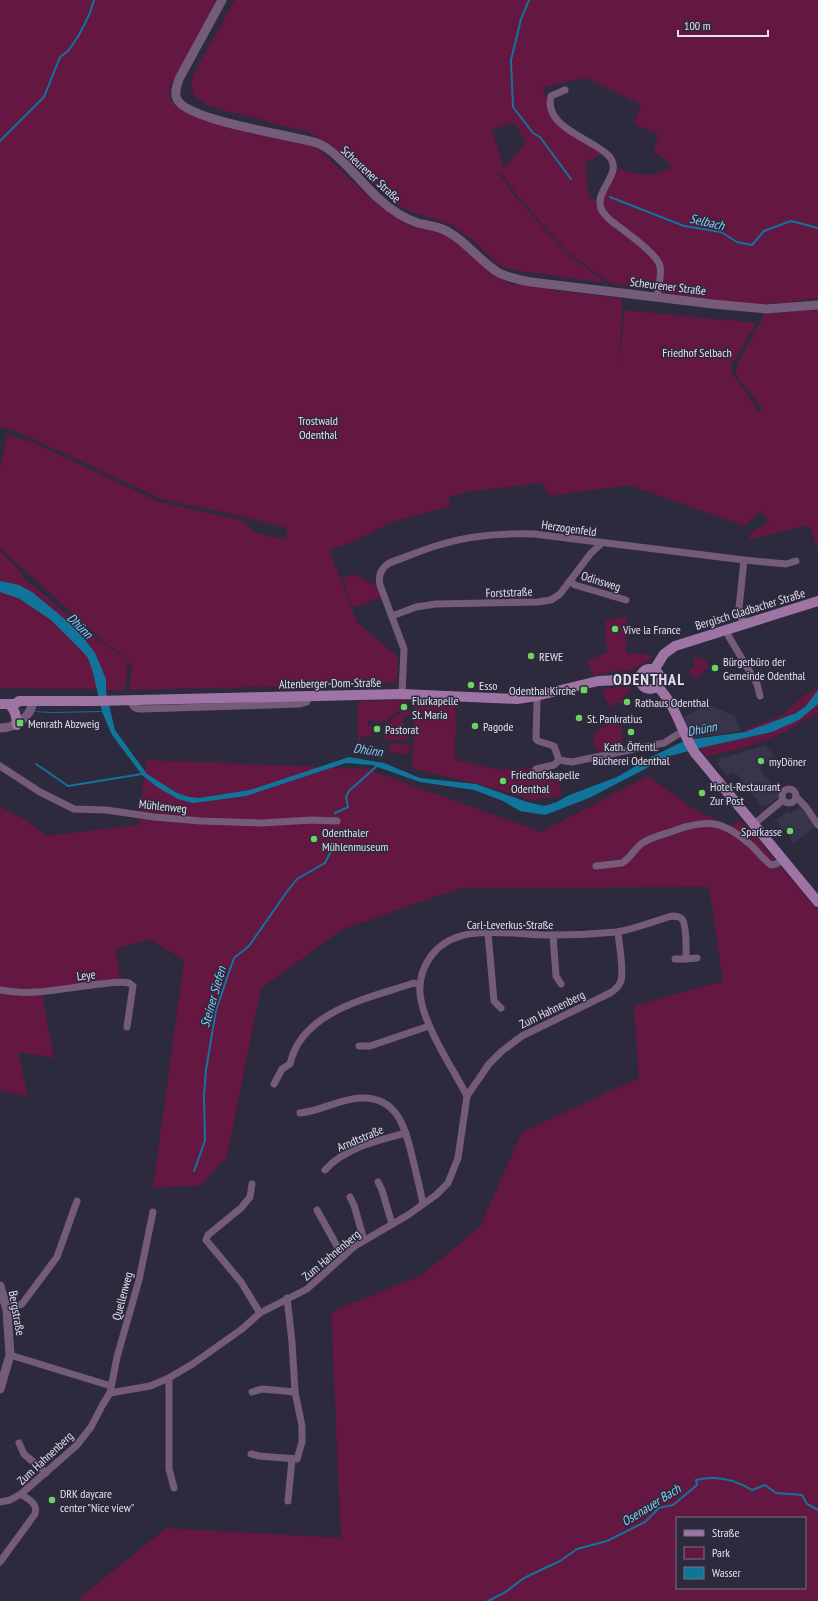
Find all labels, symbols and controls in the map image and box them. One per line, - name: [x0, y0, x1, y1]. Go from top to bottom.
- scale bar: [678, 12, 768, 38]
- text: 100 m: [684, 18, 711, 33]
- street label: Scheurener Straße: [338, 142, 404, 206]
- water label: Selbach: [688, 210, 727, 235]
- street label: Scheurener Straße: [629, 274, 707, 298]
- park label: Friedhof Selbach: [662, 345, 732, 360]
- park label: Trostwald Odenthal: [298, 413, 338, 442]
- street label: Herzogenfeld: [541, 517, 597, 539]
- street label: Odinsweg: [579, 568, 623, 594]
- street label: Forststraße: [485, 584, 533, 600]
- street label: Bergisch Gladbacher Straße: [693, 585, 807, 633]
- water label: Dhünn: [64, 610, 97, 643]
- place label: Vive la France: [622, 622, 681, 637]
- marker: Vive la France: [610, 624, 620, 634]
- place label: REWE: [539, 649, 563, 664]
- marker: REWE: [526, 651, 536, 661]
- place label: Bürgerbüro der Gemeinde Odenthal: [723, 654, 806, 683]
- marker: Bürgerbüro der Gemeinde Odenthal: [710, 663, 720, 673]
- district label: ODENTHAL: [613, 669, 685, 689]
- street label: Altenberger-Dom-Straße: [279, 675, 381, 691]
- place label: Esso: [479, 678, 497, 693]
- marker: Esso: [466, 680, 476, 690]
- place label: Odenthal Kirche: [509, 683, 576, 698]
- marker: Odenthal Kirche: [579, 685, 589, 695]
- place label: Flurkapelle St. Maria: [412, 693, 458, 722]
- place label: Rathaus Odenthal: [635, 695, 709, 710]
- marker: Rathaus Odenthal: [622, 697, 632, 707]
- marker: Flurkapelle St. Maria: [399, 702, 409, 712]
- place label: St. Pankratius: [587, 711, 642, 726]
- marker: St. Pankratius: [574, 713, 584, 723]
- place label: Menrath Abzweig: [28, 716, 100, 731]
- marker: Menrath Abzweig: [15, 718, 25, 728]
- water label: Dhünn: [686, 718, 719, 740]
- place label: Pagode: [483, 719, 513, 734]
- marker: Pagode: [470, 721, 480, 731]
- place label: Pastorat: [385, 722, 419, 737]
- marker: Pastorat: [372, 724, 382, 734]
- marker: Kath. Öffentl. Bücherei Odenthal: [626, 727, 636, 737]
- water label: Dhünn: [352, 739, 385, 761]
- place label: Kath. Öffentl. Bücherei Odenthal: [593, 739, 670, 768]
- place label: myDöner: [769, 754, 807, 769]
- marker: myDöner: [756, 756, 766, 766]
- place label: Friedhofskapelle Odenthal: [511, 767, 580, 796]
- marker: Friedhofskapelle Odenthal: [498, 776, 508, 786]
- place label: Hotel-Restaurant Zur Post: [710, 779, 781, 808]
- marker: Hotel-Restaurant Zur Post: [697, 788, 707, 798]
- street label: Mühlenweg: [138, 796, 188, 816]
- place label: Sparkasse: [741, 824, 782, 839]
- place label: Odenthaler Mühlenmuseum: [322, 825, 388, 854]
- marker: Sparkasse: [785, 826, 795, 836]
- marker: Odenthaler Mühlenmuseum: [309, 834, 319, 844]
- street label: Carl-Leverkus-Straße: [467, 917, 553, 932]
- water label: Steiner Siefen: [196, 963, 230, 1029]
- street label: Leye: [76, 966, 96, 984]
- street label: Zum Hahnenberg: [517, 987, 587, 1031]
- street label: Arndtstraße: [335, 1122, 386, 1154]
- street label: Zum Hahnenberg: [299, 1226, 363, 1284]
- street label: Quellenweg: [108, 1270, 136, 1322]
- street label: Bergstraße: [6, 1289, 28, 1337]
- street label: Zum Hahnenberg: [14, 1428, 76, 1488]
- water label: Osenauer Bach: [618, 1479, 685, 1530]
- place label: DRK daycare center "Nice view": [60, 1486, 134, 1515]
- marker: DRK daycare center "Nice view": [47, 1495, 57, 1505]
- legend: [676, 1517, 806, 1589]
- text: Straße: [712, 1525, 739, 1540]
- text: Park: [712, 1545, 730, 1560]
- text: Wasser: [712, 1565, 742, 1580]

